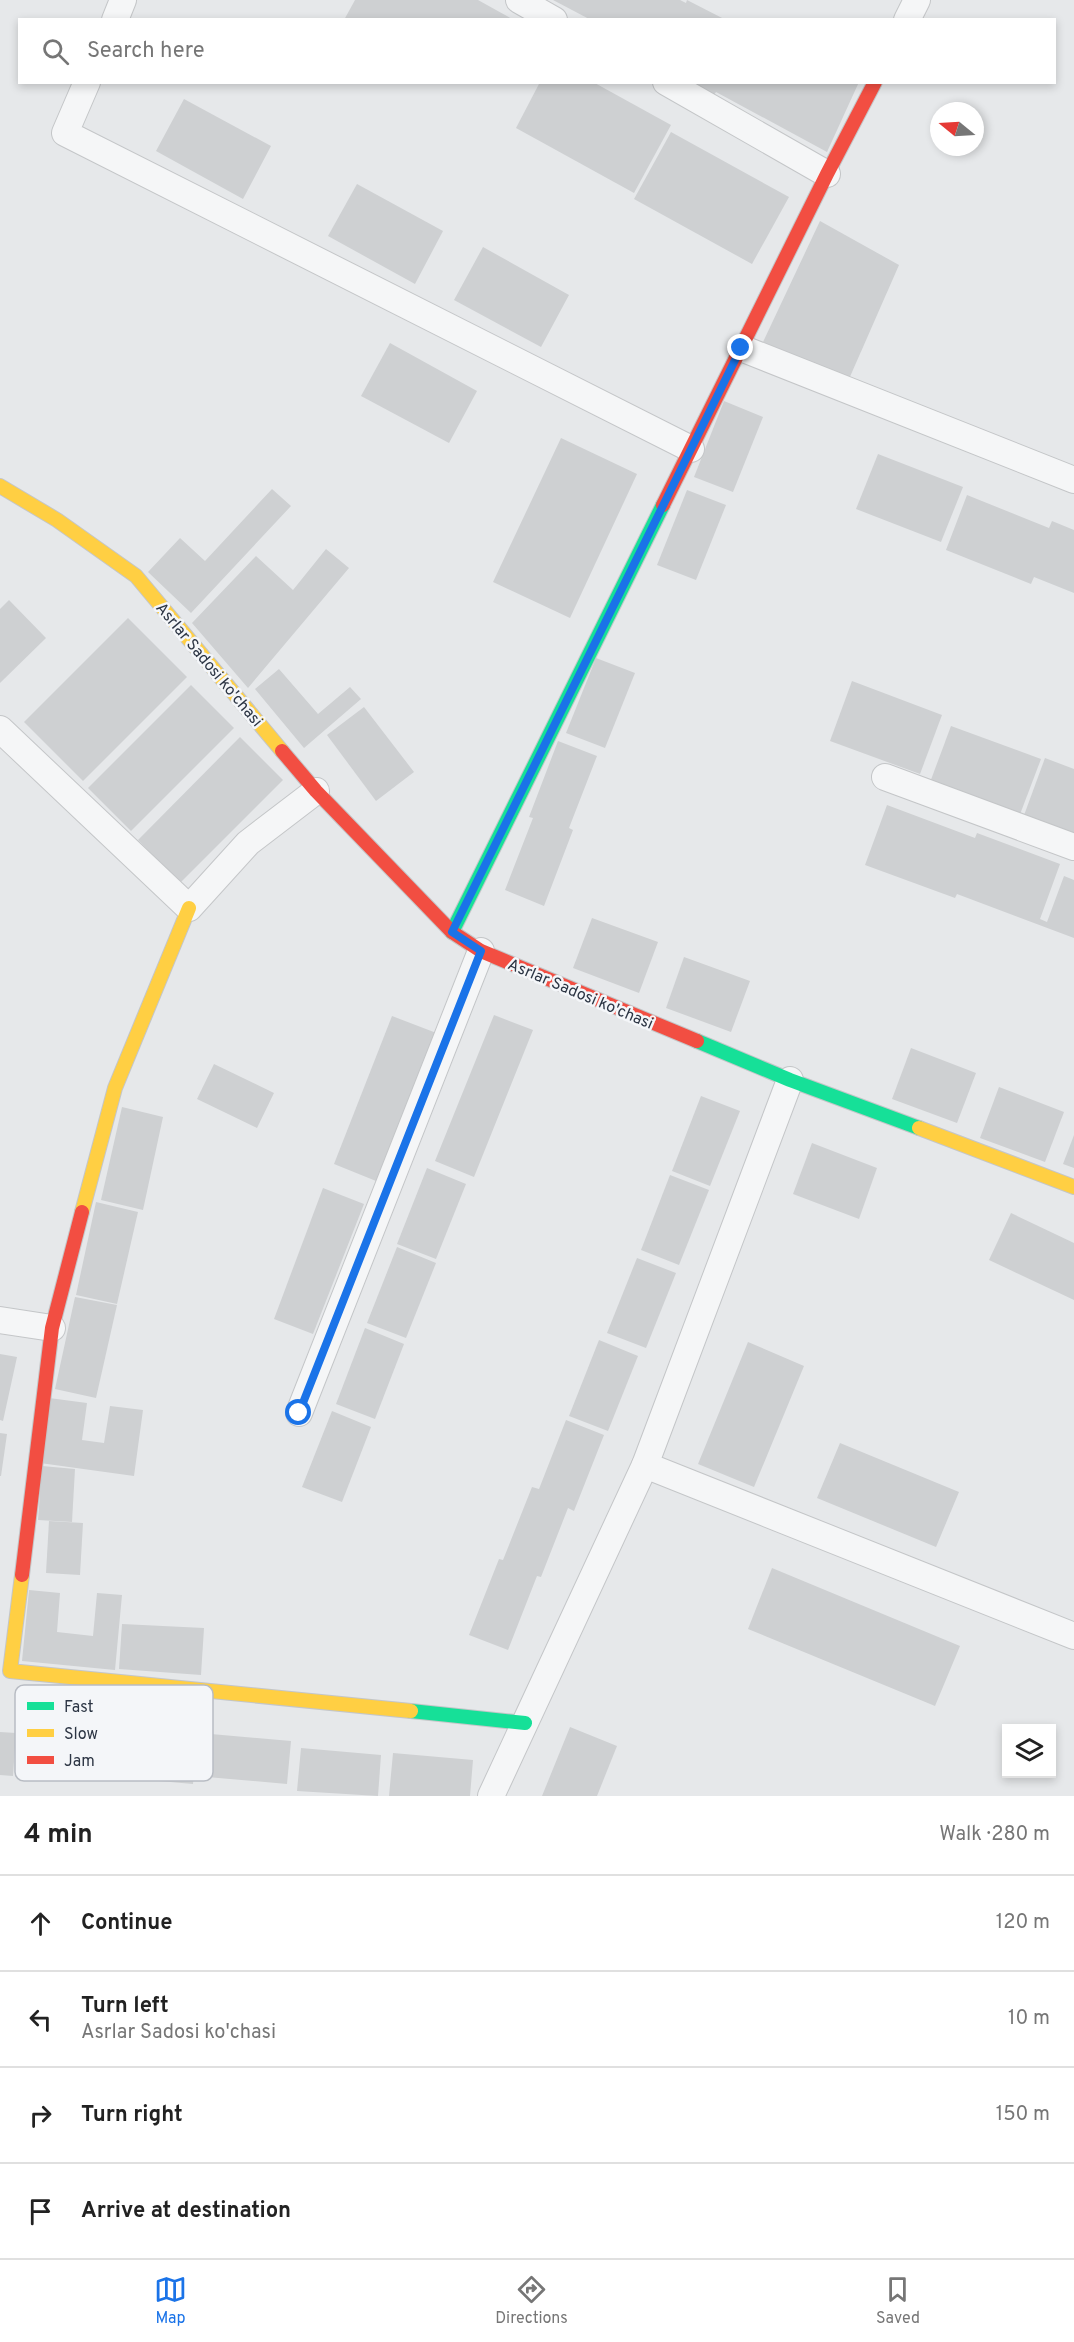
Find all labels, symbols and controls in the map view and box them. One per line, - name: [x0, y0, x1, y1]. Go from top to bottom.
- search box: [18, 18, 1056, 84]
- icon: search: [39, 35, 72, 68]
- text: Search here: [87, 38, 205, 65]
- north arrow: [930, 102, 984, 156]
- route end: [727, 334, 753, 360]
- street label: Asrlar Sadosi ko'chasi: [151, 599, 266, 731]
- street label: Asrlar Sadosi ko'chasi: [505, 955, 656, 1035]
- route start: [285, 1399, 311, 1425]
- legend: [15, 1685, 213, 1781]
- text: Fast: [64, 1698, 94, 1718]
- map controls: [1002, 1724, 1056, 1778]
- button: layers: [1002, 1724, 1056, 1778]
- text: Slow: [64, 1725, 98, 1745]
- text: Jam: [64, 1752, 95, 1772]
- text: 4 min: [24, 1819, 93, 1852]
- text: Walk · 280 m: [939, 1822, 1050, 1848]
- icon: ahead: [24, 1907, 57, 1940]
- text: Continue: [81, 1910, 172, 1937]
- text: 120 m: [996, 1910, 1050, 1936]
- text: Turn left: [81, 1993, 169, 2020]
- icon: left: [24, 2003, 57, 2036]
- text: 10 m: [1008, 2006, 1050, 2032]
- text: Asrlar Sadosi ko'chasi: [81, 2020, 276, 2046]
- icon: right: [24, 2099, 57, 2132]
- text: Turn right: [81, 2102, 183, 2129]
- text: 150 m: [996, 2102, 1050, 2128]
- icon: arrive: [24, 2195, 57, 2228]
- text: Arrive at destination: [81, 2198, 291, 2225]
- tab: Map: [154, 2273, 187, 2329]
- tab: Directions: [495, 2273, 568, 2329]
- tab: Saved: [876, 2273, 920, 2329]

